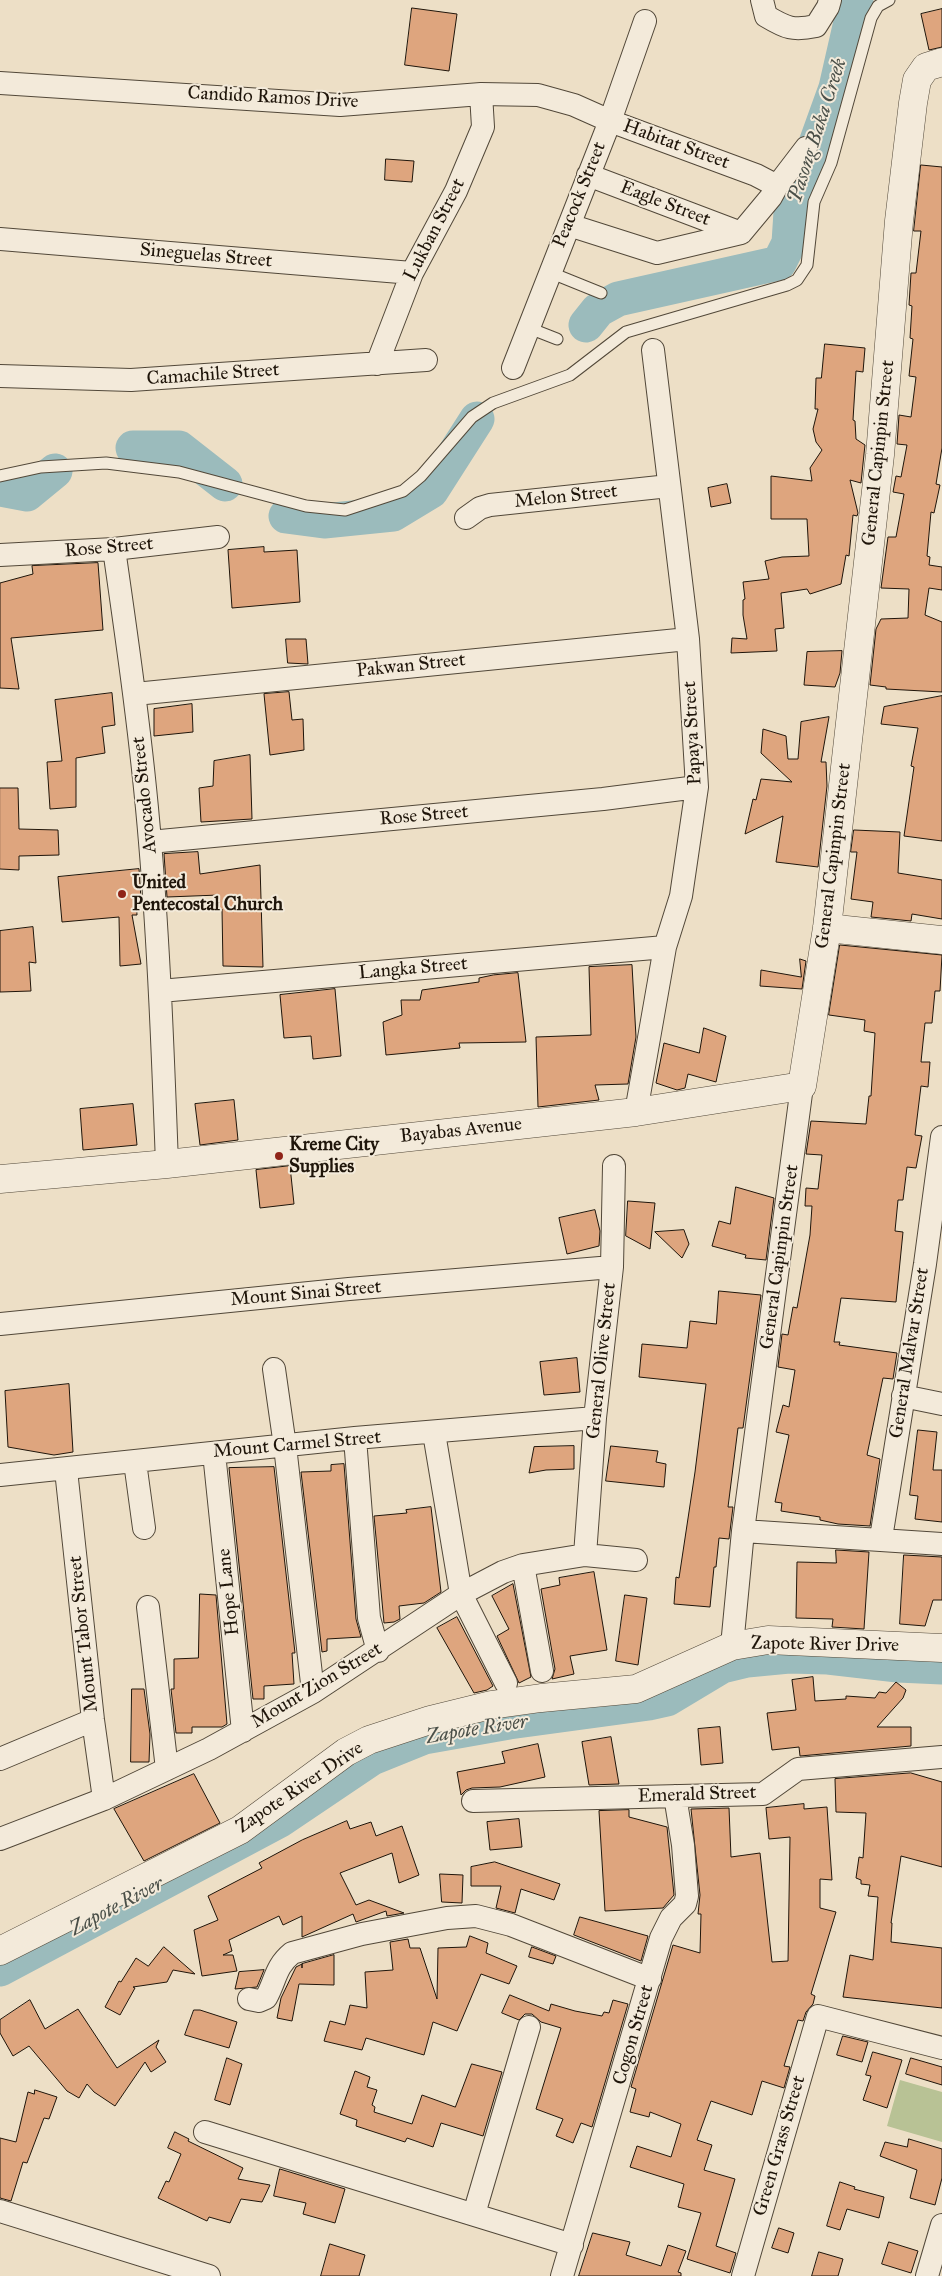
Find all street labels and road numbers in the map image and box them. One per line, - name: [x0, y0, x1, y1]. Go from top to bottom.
- street label: Candido Ramos Drive: [187, 82, 359, 114]
- street label: Habitat Street: [620, 115, 732, 175]
- street label: Peacock Street: [548, 139, 612, 251]
- street label: Lukban Street: [399, 175, 471, 285]
- street label: Eagle Street: [617, 176, 713, 232]
- street label: Sineguelas Street: [139, 239, 273, 273]
- street label: Camachile Street: [146, 359, 280, 391]
- street label: General Capinpin Street: [858, 359, 900, 547]
- street label: Melon Street: [513, 480, 619, 514]
- street label: Rose Street: [64, 533, 154, 563]
- street label: Pakwan Street: [355, 649, 467, 683]
- street label: Papaya Street: [679, 680, 707, 786]
- street label: Avocado Street: [128, 735, 162, 855]
- street label: General Capinpin Street: [811, 762, 857, 950]
- street label: Rose Street: [379, 801, 469, 831]
- street label: Langka Street: [358, 953, 468, 985]
- street label: Bayabas Avenue: [399, 1113, 523, 1149]
- street label: General Capinpin Street: [756, 1163, 804, 1351]
- street label: General Malvar Street: [885, 1266, 935, 1440]
- street label: Mount Sinai Street: [230, 1276, 382, 1312]
- street label: General Olive Street: [582, 1282, 622, 1440]
- street label: Mount Carmel Street: [212, 1426, 382, 1464]
- street label: Hope Lane: [213, 1547, 245, 1637]
- street label: Mount Tabor Street: [64, 1555, 104, 1713]
- street label: Zapote River Drive: [751, 1632, 899, 1658]
- street label: Mount Zion Street: [247, 1638, 387, 1734]
- street label: Zapote River Drive: [232, 1737, 368, 1839]
- street label: Emerald Street: [637, 1782, 757, 1808]
- street label: Cogon Street: [609, 1982, 659, 2088]
- street label: Green Grass Street: [749, 2073, 811, 2219]

